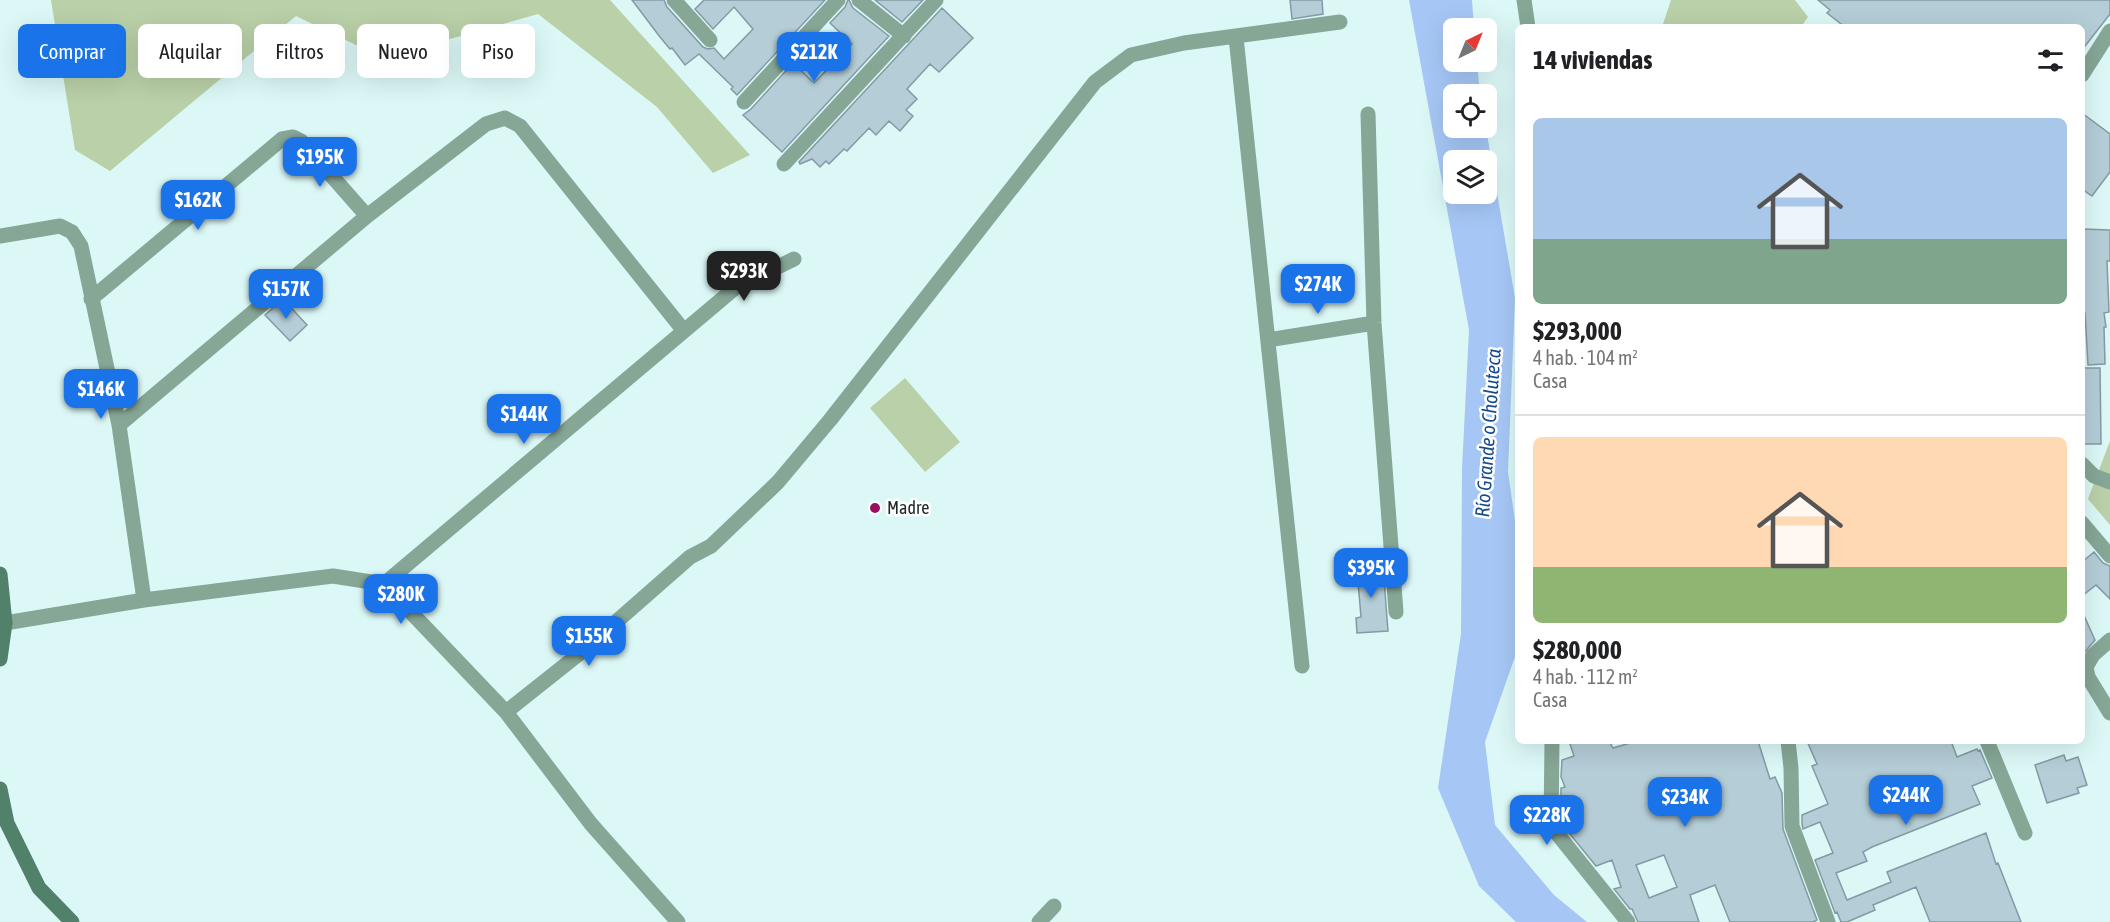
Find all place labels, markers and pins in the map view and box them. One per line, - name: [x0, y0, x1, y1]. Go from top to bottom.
- pin: $212K: [772, 32, 856, 83]
- pin: $195K: [278, 137, 362, 188]
- pin: $162K: [156, 180, 240, 231]
- pin: $293K: [702, 251, 786, 302]
- pin: $274K: [1276, 264, 1360, 315]
- pin: $157K: [244, 269, 328, 320]
- pin: $146K: [59, 369, 143, 420]
- pin: $144K: [482, 394, 566, 445]
- place label: Madre: [887, 497, 929, 518]
- marker: Madre: [868, 501, 882, 515]
- pin: $395K: [1329, 548, 1413, 599]
- pin: $280K: [359, 574, 443, 625]
- pin: $155K: [547, 616, 631, 667]
- pin: $244K: [1864, 775, 1948, 826]
- pin: $234K: [1643, 777, 1727, 828]
- pin: $228K: [1505, 795, 1589, 846]

